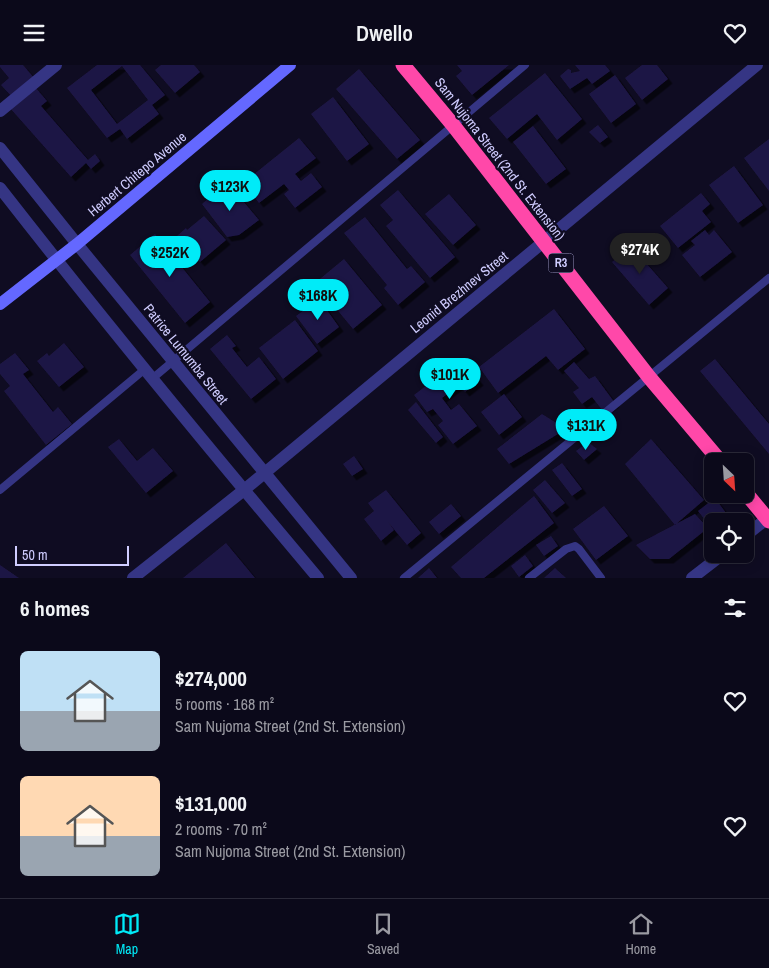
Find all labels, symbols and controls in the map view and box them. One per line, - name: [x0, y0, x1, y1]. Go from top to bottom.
- text: Dwello: [356, 18, 413, 48]
- icon: menu: [20, 19, 48, 47]
- icon: heart: [721, 19, 749, 47]
- street label: Sam Nujoma Street (2nd St. Extension): [431, 74, 569, 244]
- street label: Herbert Chitepo Avenue: [84, 128, 190, 220]
- pin: $123K: [195, 169, 265, 212]
- text: $123K: [211, 175, 249, 197]
- pin: $274K: [605, 233, 675, 275]
- pin: $252K: [135, 235, 205, 278]
- text: $274K: [621, 238, 659, 260]
- text: $252K: [151, 241, 189, 263]
- street label: Leonid Brezhnev Street: [406, 247, 512, 337]
- road number: R3: [548, 253, 574, 273]
- pin: $168K: [283, 279, 353, 321]
- text: $168K: [299, 284, 337, 306]
- street label: Patrice Lumumba Street: [140, 300, 232, 408]
- pin: $101K: [415, 357, 485, 400]
- text: $101K: [431, 363, 469, 385]
- pin: $131K: [551, 409, 621, 451]
- text: $131K: [567, 414, 605, 436]
- north arrow: [704, 453, 754, 503]
- map controls: [704, 453, 754, 563]
- button: locate: [704, 513, 754, 563]
- scale bar: [15, 543, 129, 566]
- text: 50 m: [22, 546, 48, 564]
- text: 6 homes: [20, 594, 90, 623]
- icon: filters: [721, 594, 749, 622]
- text: $274,000: [175, 664, 247, 693]
- icon: home: [60, 671, 120, 731]
- icon: heart: [721, 687, 749, 715]
- text: 5 rooms · 168 m²: [175, 693, 274, 715]
- text: Sam Nujoma Street (2nd St. Extension): [175, 715, 405, 737]
- text: $131,000: [175, 789, 247, 818]
- icon: home: [60, 796, 120, 856]
- icon: heart: [721, 812, 749, 840]
- text: 2 rooms · 70 m²: [175, 818, 267, 840]
- text: Sam Nujoma Street (2nd St. Extension): [175, 840, 405, 862]
- tab: Map: [113, 910, 141, 958]
- tab: Saved: [367, 910, 399, 958]
- tab: Home: [625, 910, 656, 958]

